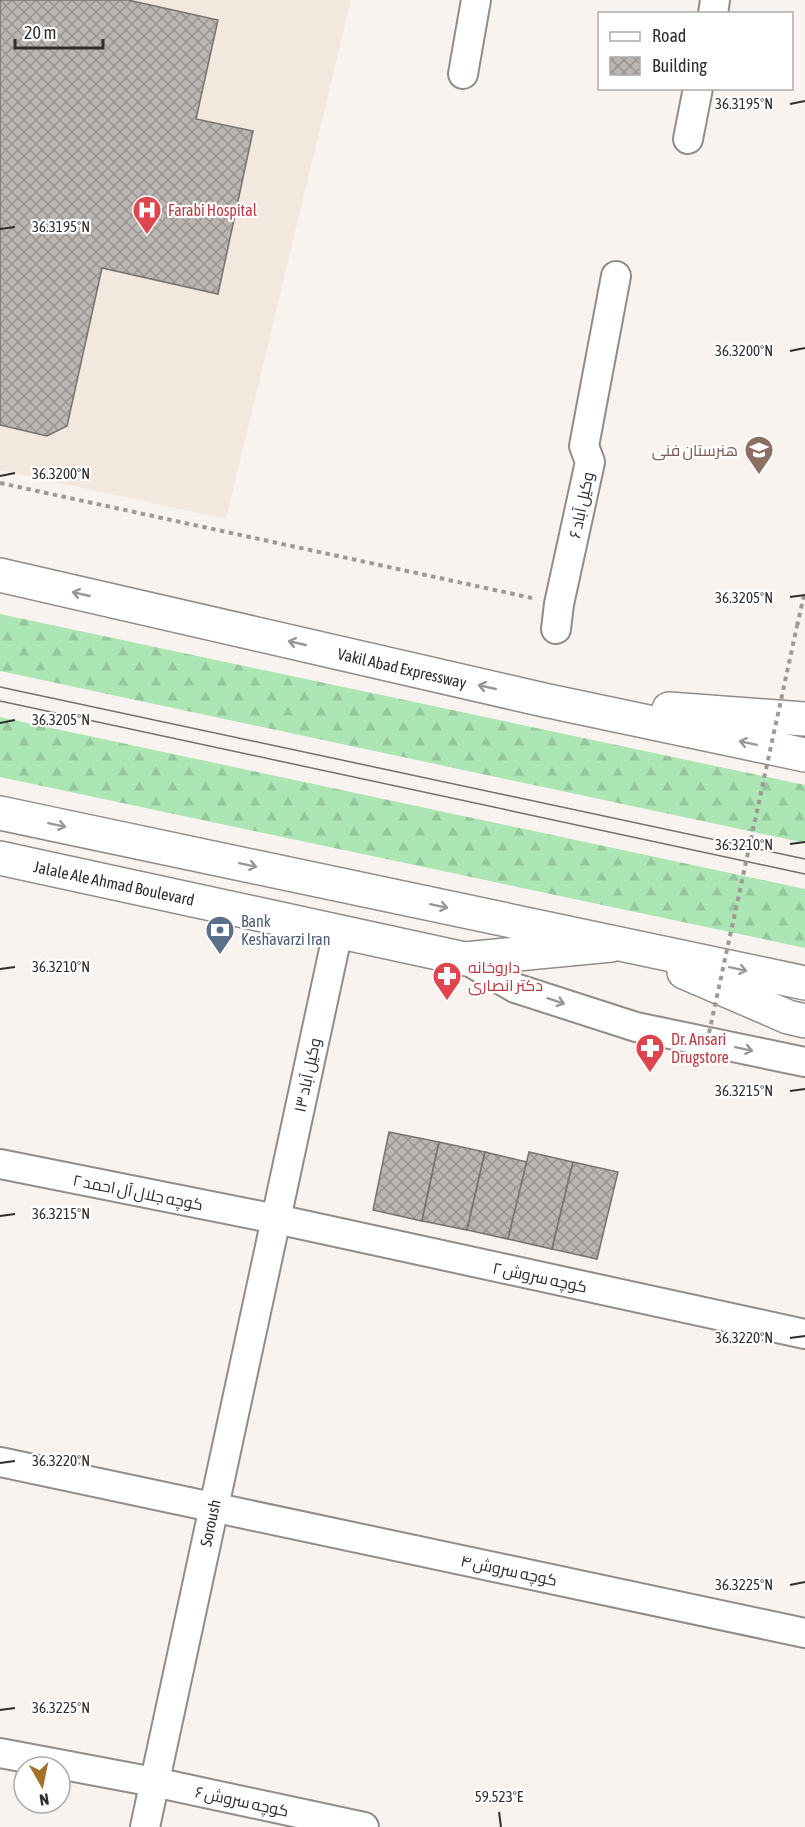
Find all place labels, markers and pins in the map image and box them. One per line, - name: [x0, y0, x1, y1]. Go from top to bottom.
- hospital icon: Farabi Hospital: [131, 194, 163, 236]
- place label: Farabi Hospital: [168, 201, 258, 220]
- school or university icon: هنرستان فنی: [743, 434, 775, 476]
- place label: هنرستان فنی: [652, 441, 738, 461]
- place label: Bank Keshavarzi Iran: [241, 912, 331, 948]
- bank icon: Bank Keshavarzi Iran: [204, 914, 236, 956]
- place label: داروخانه دکتر انصاری: [468, 958, 543, 996]
- pharmacy icon: داروخانه دکتر انصاری: [431, 960, 463, 1002]
- place label: Dr. Ansari Drugstore: [671, 1030, 729, 1067]
- pharmacy icon: Dr. Ansari Drugstore: [634, 1032, 666, 1074]

